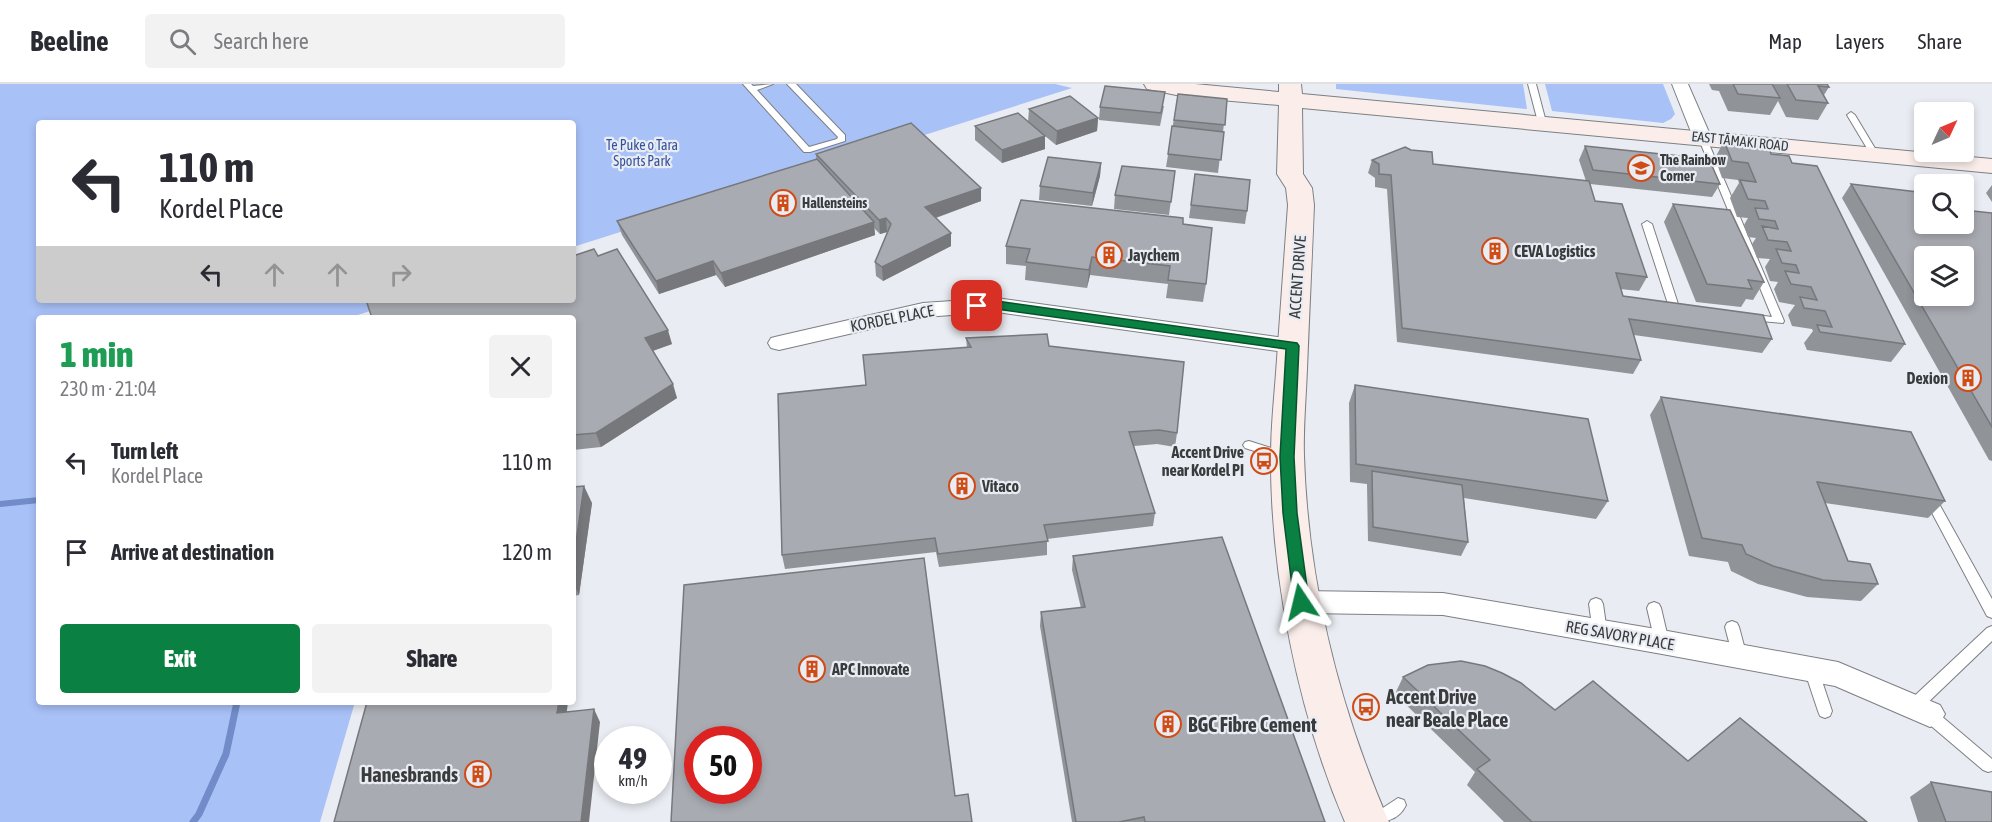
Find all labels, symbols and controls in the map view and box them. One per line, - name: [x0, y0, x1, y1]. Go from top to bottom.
- search box: [145, 14, 565, 68]
- text: Beeline: [30, 25, 109, 57]
- icon: search: [166, 25, 199, 58]
- text: Search here: [214, 28, 309, 54]
- text: Map: [1768, 29, 1802, 53]
- text: Layers: [1835, 29, 1885, 53]
- text: Share: [1918, 29, 1962, 53]
- north arrow: [1914, 102, 1974, 162]
- map controls: [1914, 102, 1974, 306]
- street label: EAST TĀMAKI ROAD: [1691, 128, 1789, 154]
- park label: Te Puke o Tara Sports Park: [606, 137, 678, 169]
- text: 110 m: [159, 143, 254, 191]
- icon: left: [60, 144, 138, 222]
- place label: The Rainbow Corner: [1660, 152, 1727, 184]
- school or university icon: The Rainbow Corner: [1626, 153, 1656, 183]
- button: search: [1914, 174, 1974, 234]
- building icon: Hallensteins: [768, 188, 798, 218]
- text: Kordel Place: [159, 193, 283, 224]
- place label: Hallensteins: [802, 195, 867, 211]
- street label: ACCENT DRIVE: [1285, 235, 1309, 319]
- building icon: CEVA Logistics: [1480, 236, 1510, 266]
- building icon: Jaychem: [1094, 240, 1124, 270]
- place label: CEVA Logistics: [1514, 242, 1596, 260]
- place label: Jaychem: [1127, 246, 1179, 264]
- button: layers: [1914, 246, 1974, 306]
- icon: left: [195, 258, 228, 291]
- icon: ahead: [258, 258, 291, 291]
- icon: ahead: [321, 258, 354, 291]
- icon: right: [384, 258, 417, 291]
- pin: [951, 280, 1002, 331]
- icon: arrive: [960, 289, 993, 322]
- street label: KORDEL PLACE: [849, 301, 935, 335]
- text: 1 min: [60, 333, 134, 375]
- button: close: [489, 335, 552, 398]
- building icon: Dexion: [1953, 363, 1983, 393]
- place label: Dexion: [1907, 369, 1948, 387]
- text: 230 m · 21:04: [60, 377, 157, 400]
- text: Turn left: [111, 438, 178, 464]
- place label: Accent Drive near Kordel PI: [1162, 443, 1244, 479]
- icon: left: [60, 446, 93, 479]
- bus stop icon: Accent Drive near Kordel PI: [1249, 446, 1279, 476]
- text: 110 m: [502, 449, 552, 475]
- text: Kordel Place: [111, 464, 203, 487]
- building icon: Vitaco: [947, 471, 977, 501]
- place label: Vitaco: [981, 477, 1019, 495]
- icon: arrive: [60, 536, 93, 569]
- text: Arrive at destination: [111, 539, 274, 565]
- text: 120 m: [502, 539, 552, 565]
- position arrow: [1269, 570, 1333, 634]
- street label: REG SAVORY PLACE: [1564, 617, 1676, 653]
- button: Exit: [60, 624, 300, 693]
- button: Share: [312, 624, 552, 693]
- building icon: APC Innovate: [797, 654, 827, 684]
- place label: APC Innovate: [831, 660, 910, 678]
- place label: Accent Drive near Beale Place: [1385, 685, 1508, 731]
- bus stop icon: Accent Drive near Beale Place: [1351, 692, 1381, 722]
- building icon: BGC Fibre Cement: [1153, 709, 1183, 739]
- place label: BGC Fibre Cement: [1188, 713, 1317, 736]
- speed limit sign: 50: [684, 726, 762, 804]
- text: 49: [619, 741, 647, 775]
- building icon: Hanesbrands: [463, 759, 493, 789]
- place label: Hanesbrands: [361, 763, 458, 786]
- text: km/h: [618, 772, 648, 789]

